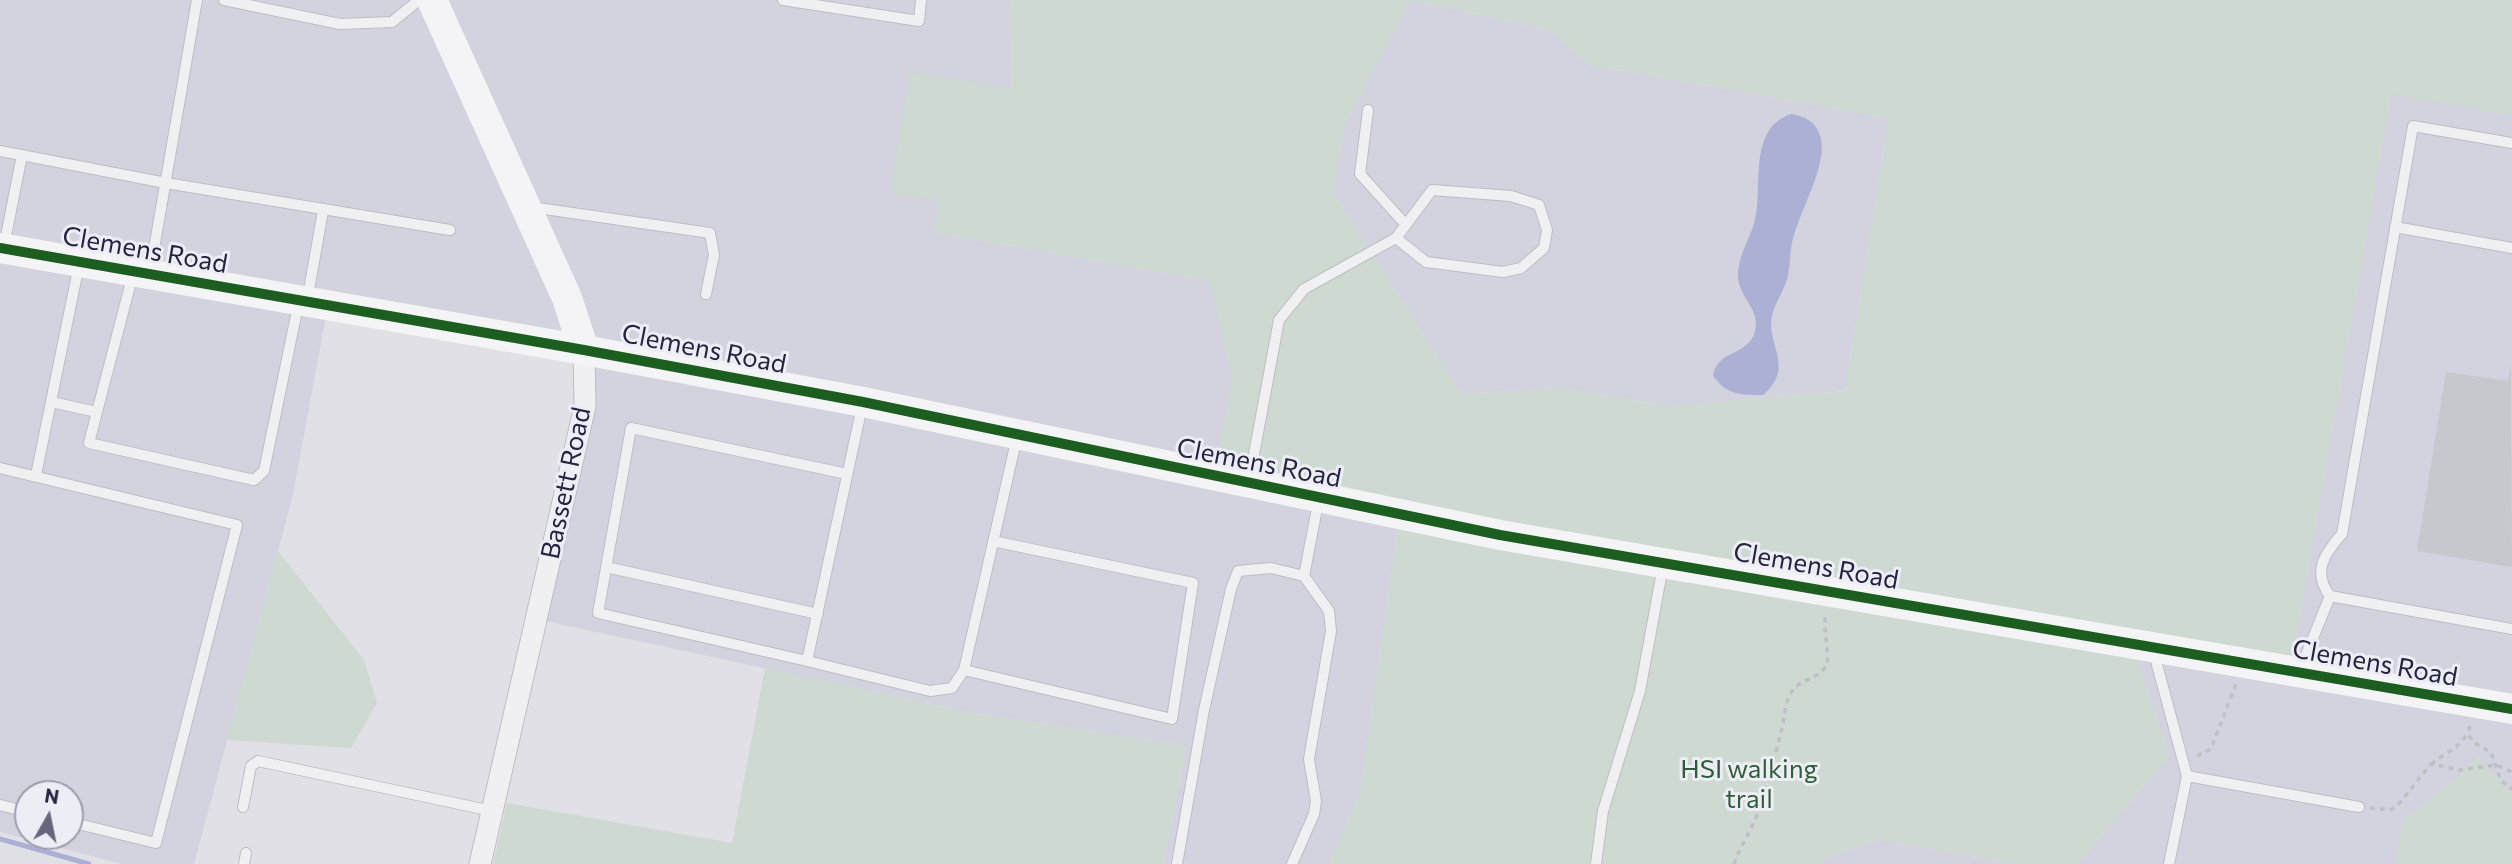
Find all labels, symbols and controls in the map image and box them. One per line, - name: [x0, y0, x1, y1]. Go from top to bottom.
- street label: Clemens Road: [60, 220, 230, 280]
- street label: Clemens Road: [619, 318, 789, 380]
- street label: Bassett Road: [535, 404, 597, 562]
- street label: Clemens Road: [1174, 432, 1344, 494]
- street label: Clemens Road: [1731, 536, 1901, 596]
- street label: Clemens Road: [2290, 633, 2460, 693]
- park label: HSI walking trail: [1680, 753, 1818, 814]
- north arrow: [14, 780, 84, 850]
- text: N: [43, 783, 61, 808]

